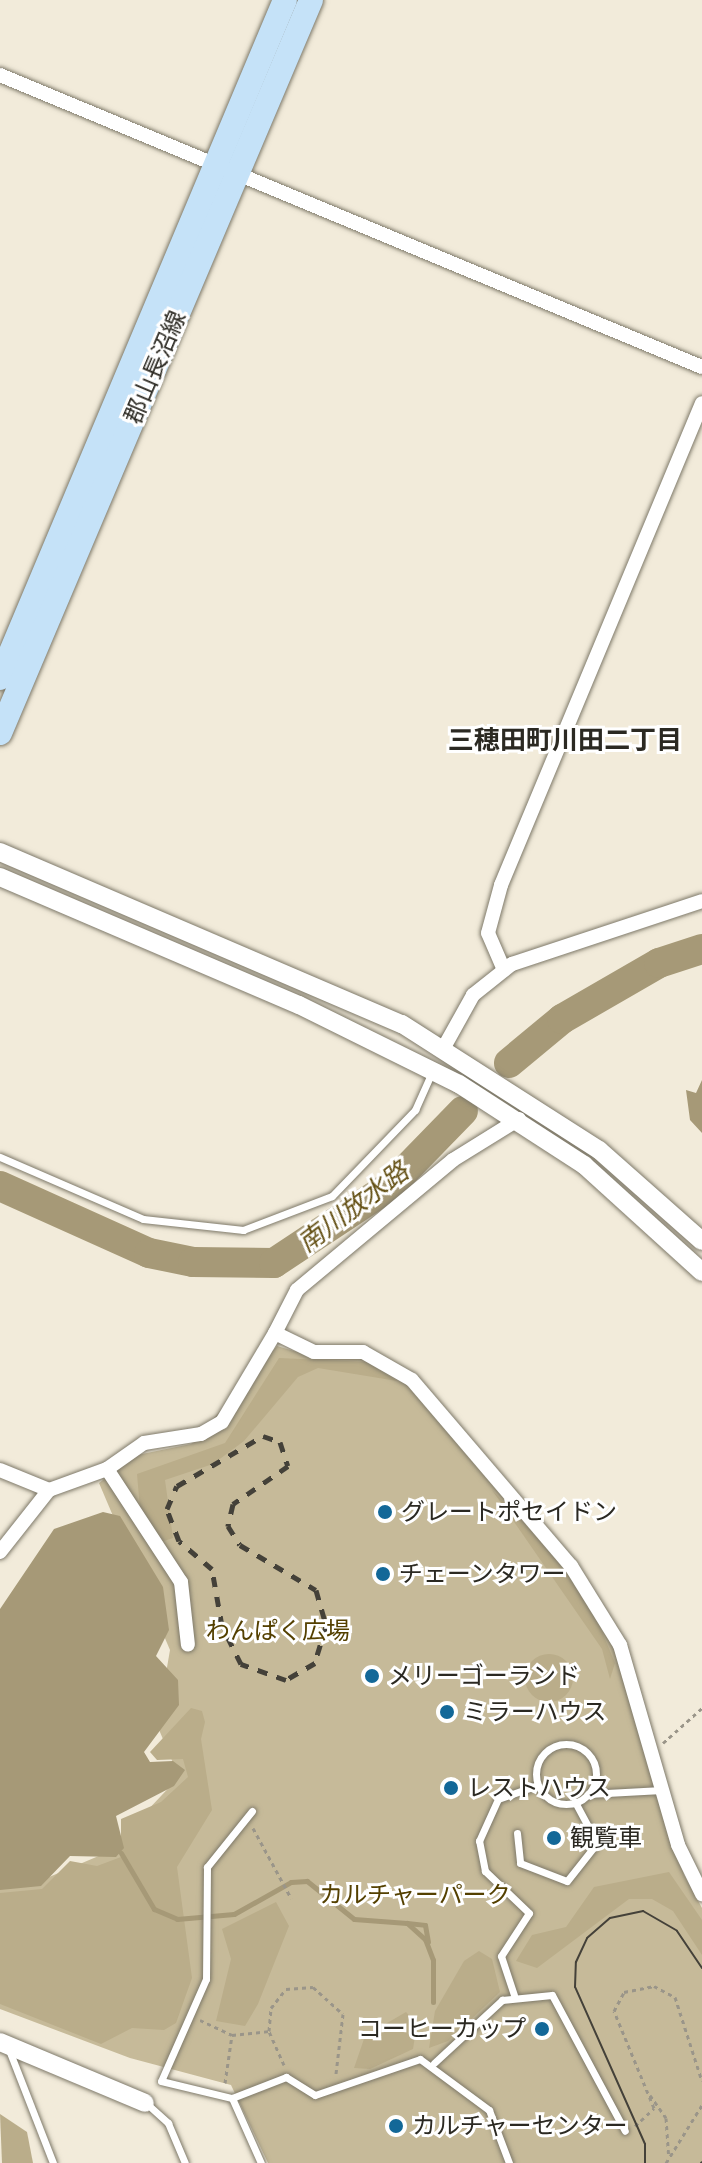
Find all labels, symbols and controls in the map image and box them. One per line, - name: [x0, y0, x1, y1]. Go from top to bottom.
- street label: 郡山長沼線: [118, 306, 192, 428]
- district label: 三穂田町川田二丁目: [448, 724, 682, 756]
- water label: 南川放水路: [292, 1155, 414, 1259]
- place label: グレートポセイドン: [401, 1498, 617, 1526]
- marker: グレートポセイドン: [376, 1503, 394, 1521]
- place label: チェーンタワー: [399, 1560, 567, 1588]
- marker: チェーンタワー: [374, 1565, 392, 1583]
- park label: わんぱく広場: [206, 1617, 350, 1645]
- place label: メリーゴーランド: [388, 1662, 580, 1690]
- marker: メリーゴーランド: [363, 1667, 381, 1685]
- place label: ミラーハウス: [463, 1698, 607, 1726]
- marker: ミラーハウス: [438, 1703, 456, 1721]
- place label: レストハウス: [467, 1774, 611, 1802]
- marker: レストハウス: [442, 1779, 460, 1797]
- place label: 観覧車: [570, 1824, 642, 1852]
- marker: 観覧車: [545, 1829, 563, 1847]
- park label: カルチャーパーク: [319, 1881, 511, 1909]
- place label: コーヒーカップ: [358, 2015, 526, 2043]
- marker: コーヒーカップ: [533, 2020, 551, 2038]
- place label: カルチャーセンター: [412, 2112, 628, 2140]
- marker: カルチャーセンター: [387, 2117, 405, 2135]

